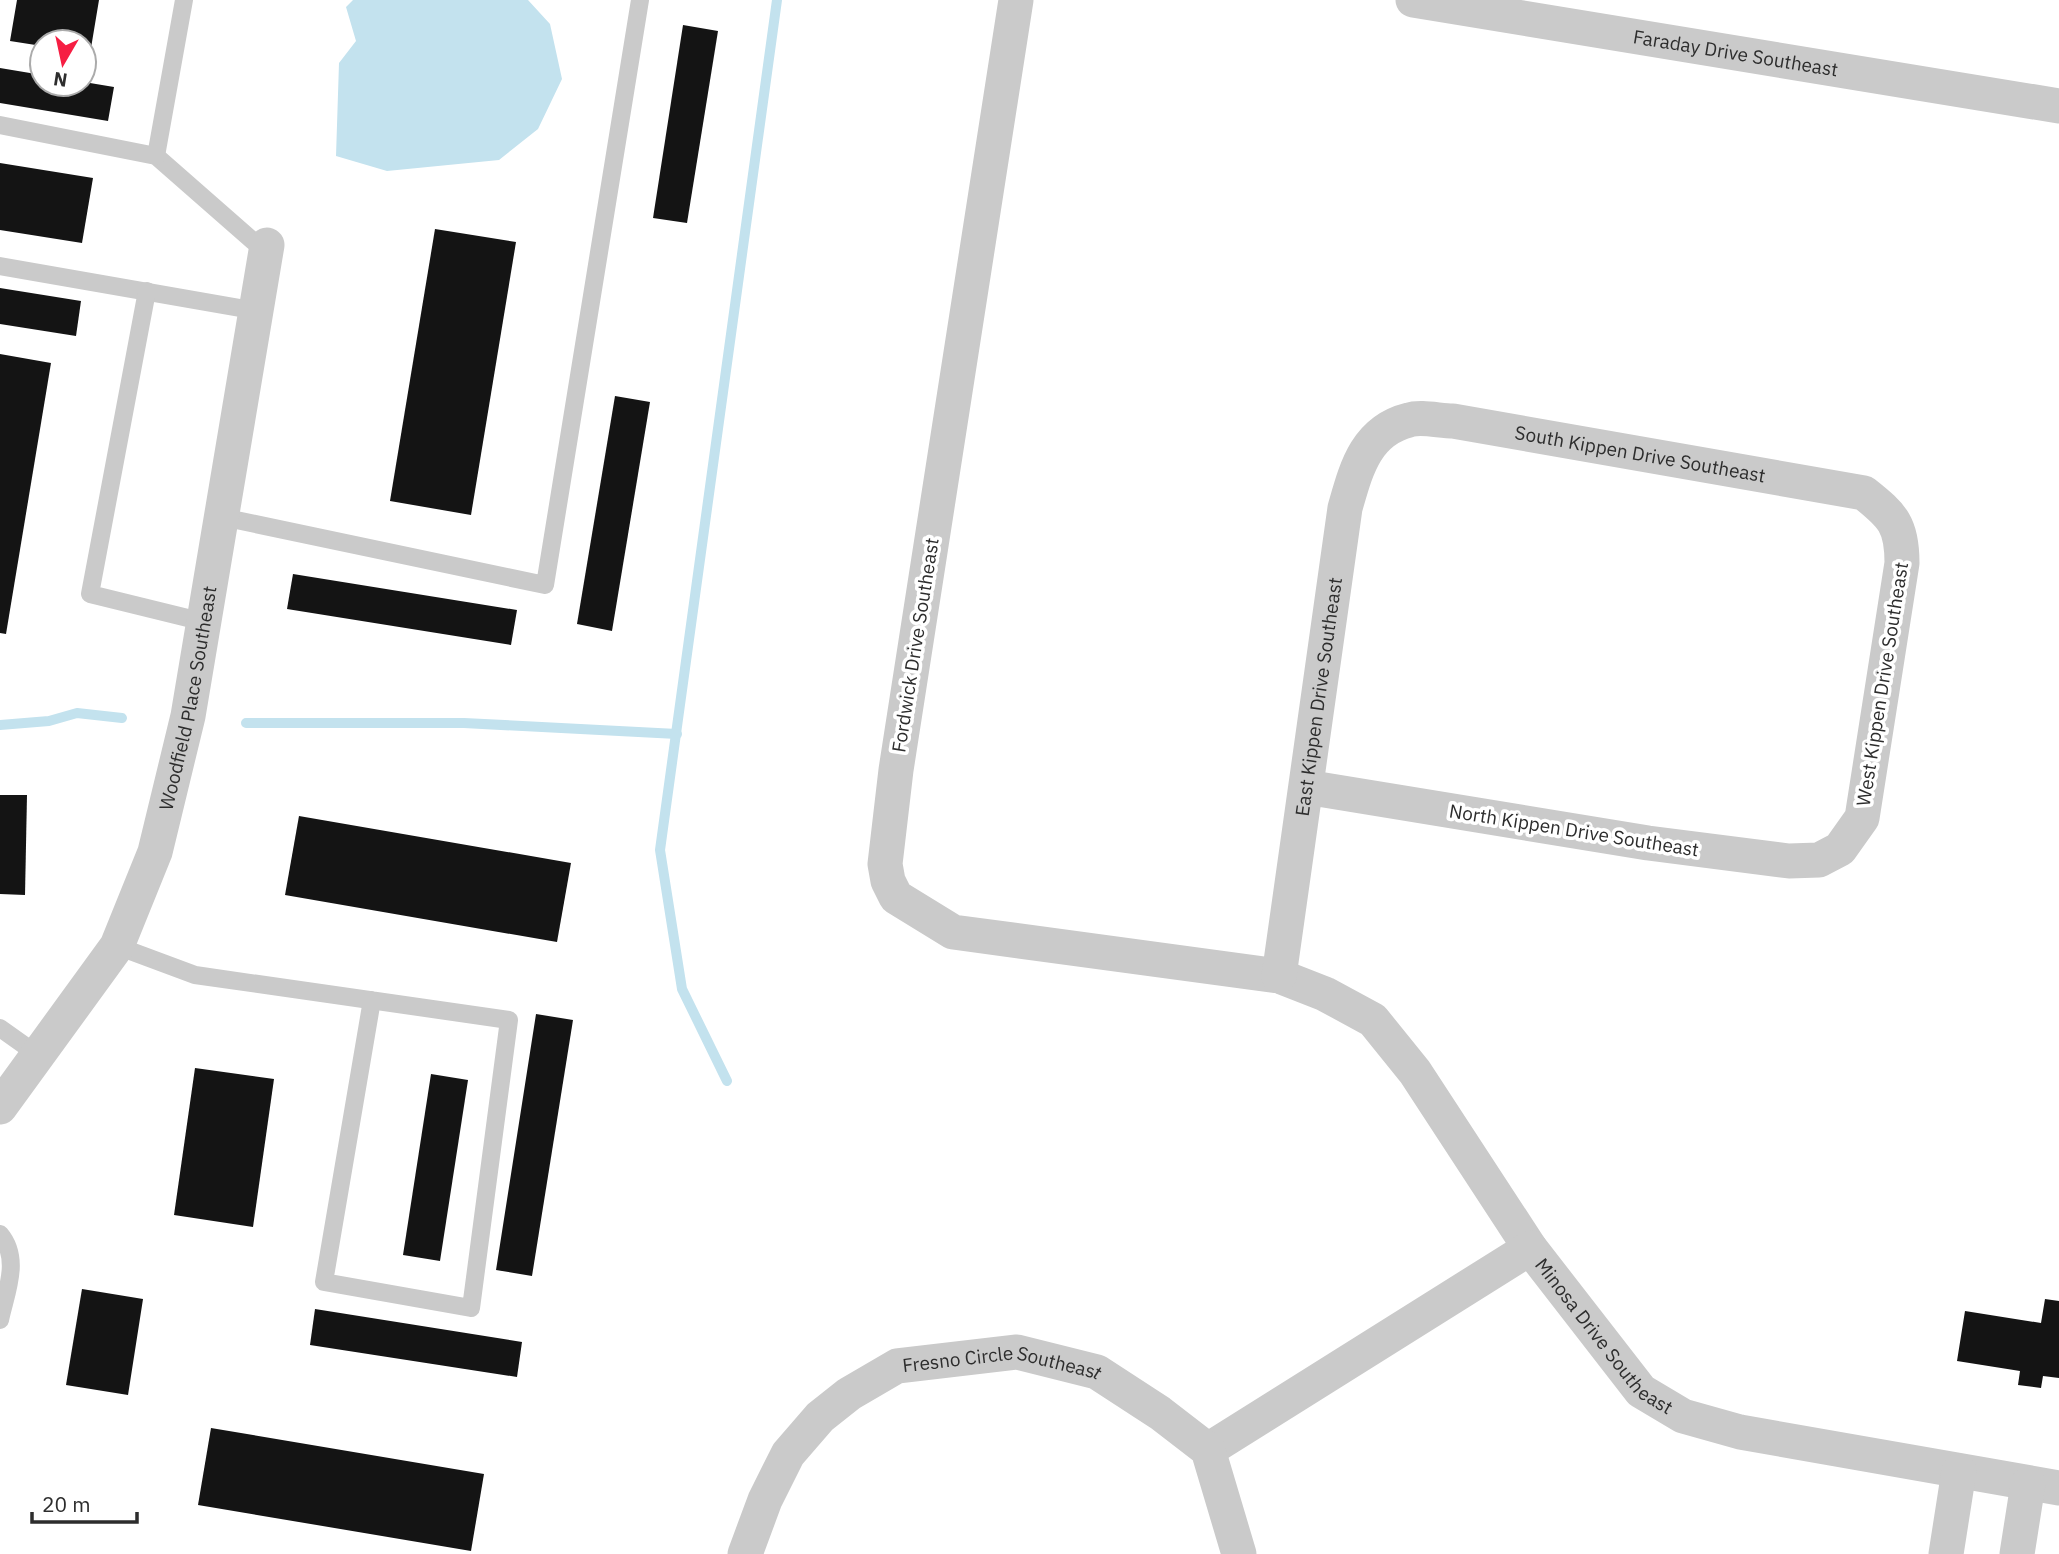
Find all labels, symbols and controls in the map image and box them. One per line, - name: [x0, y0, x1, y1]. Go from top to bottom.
- street label: Faraday Drive Southeast: [1632, 24, 1840, 82]
- north arrow: [28, 28, 98, 98]
- text: N: [52, 67, 69, 93]
- street label: South Kippen Drive Southeast: [1513, 420, 1767, 488]
- street label: Fordwick Drive Southeast: [886, 536, 944, 754]
- street label: West Kippen Drive Southeast: [1851, 560, 1913, 808]
- street label: East Kippen Drive Southeast: [1290, 576, 1347, 818]
- street label: Woodfield Place Southeast: [154, 584, 222, 813]
- street label: North Kippen Drive Southeast: [1447, 798, 1701, 862]
- street label: Minosa Drive Southeast: [1530, 1253, 1677, 1419]
- street label: Fresno Circle Southeast: [901, 1340, 1107, 1384]
- scale bar: [32, 1480, 136, 1524]
- text: 20 m: [42, 1490, 91, 1518]

